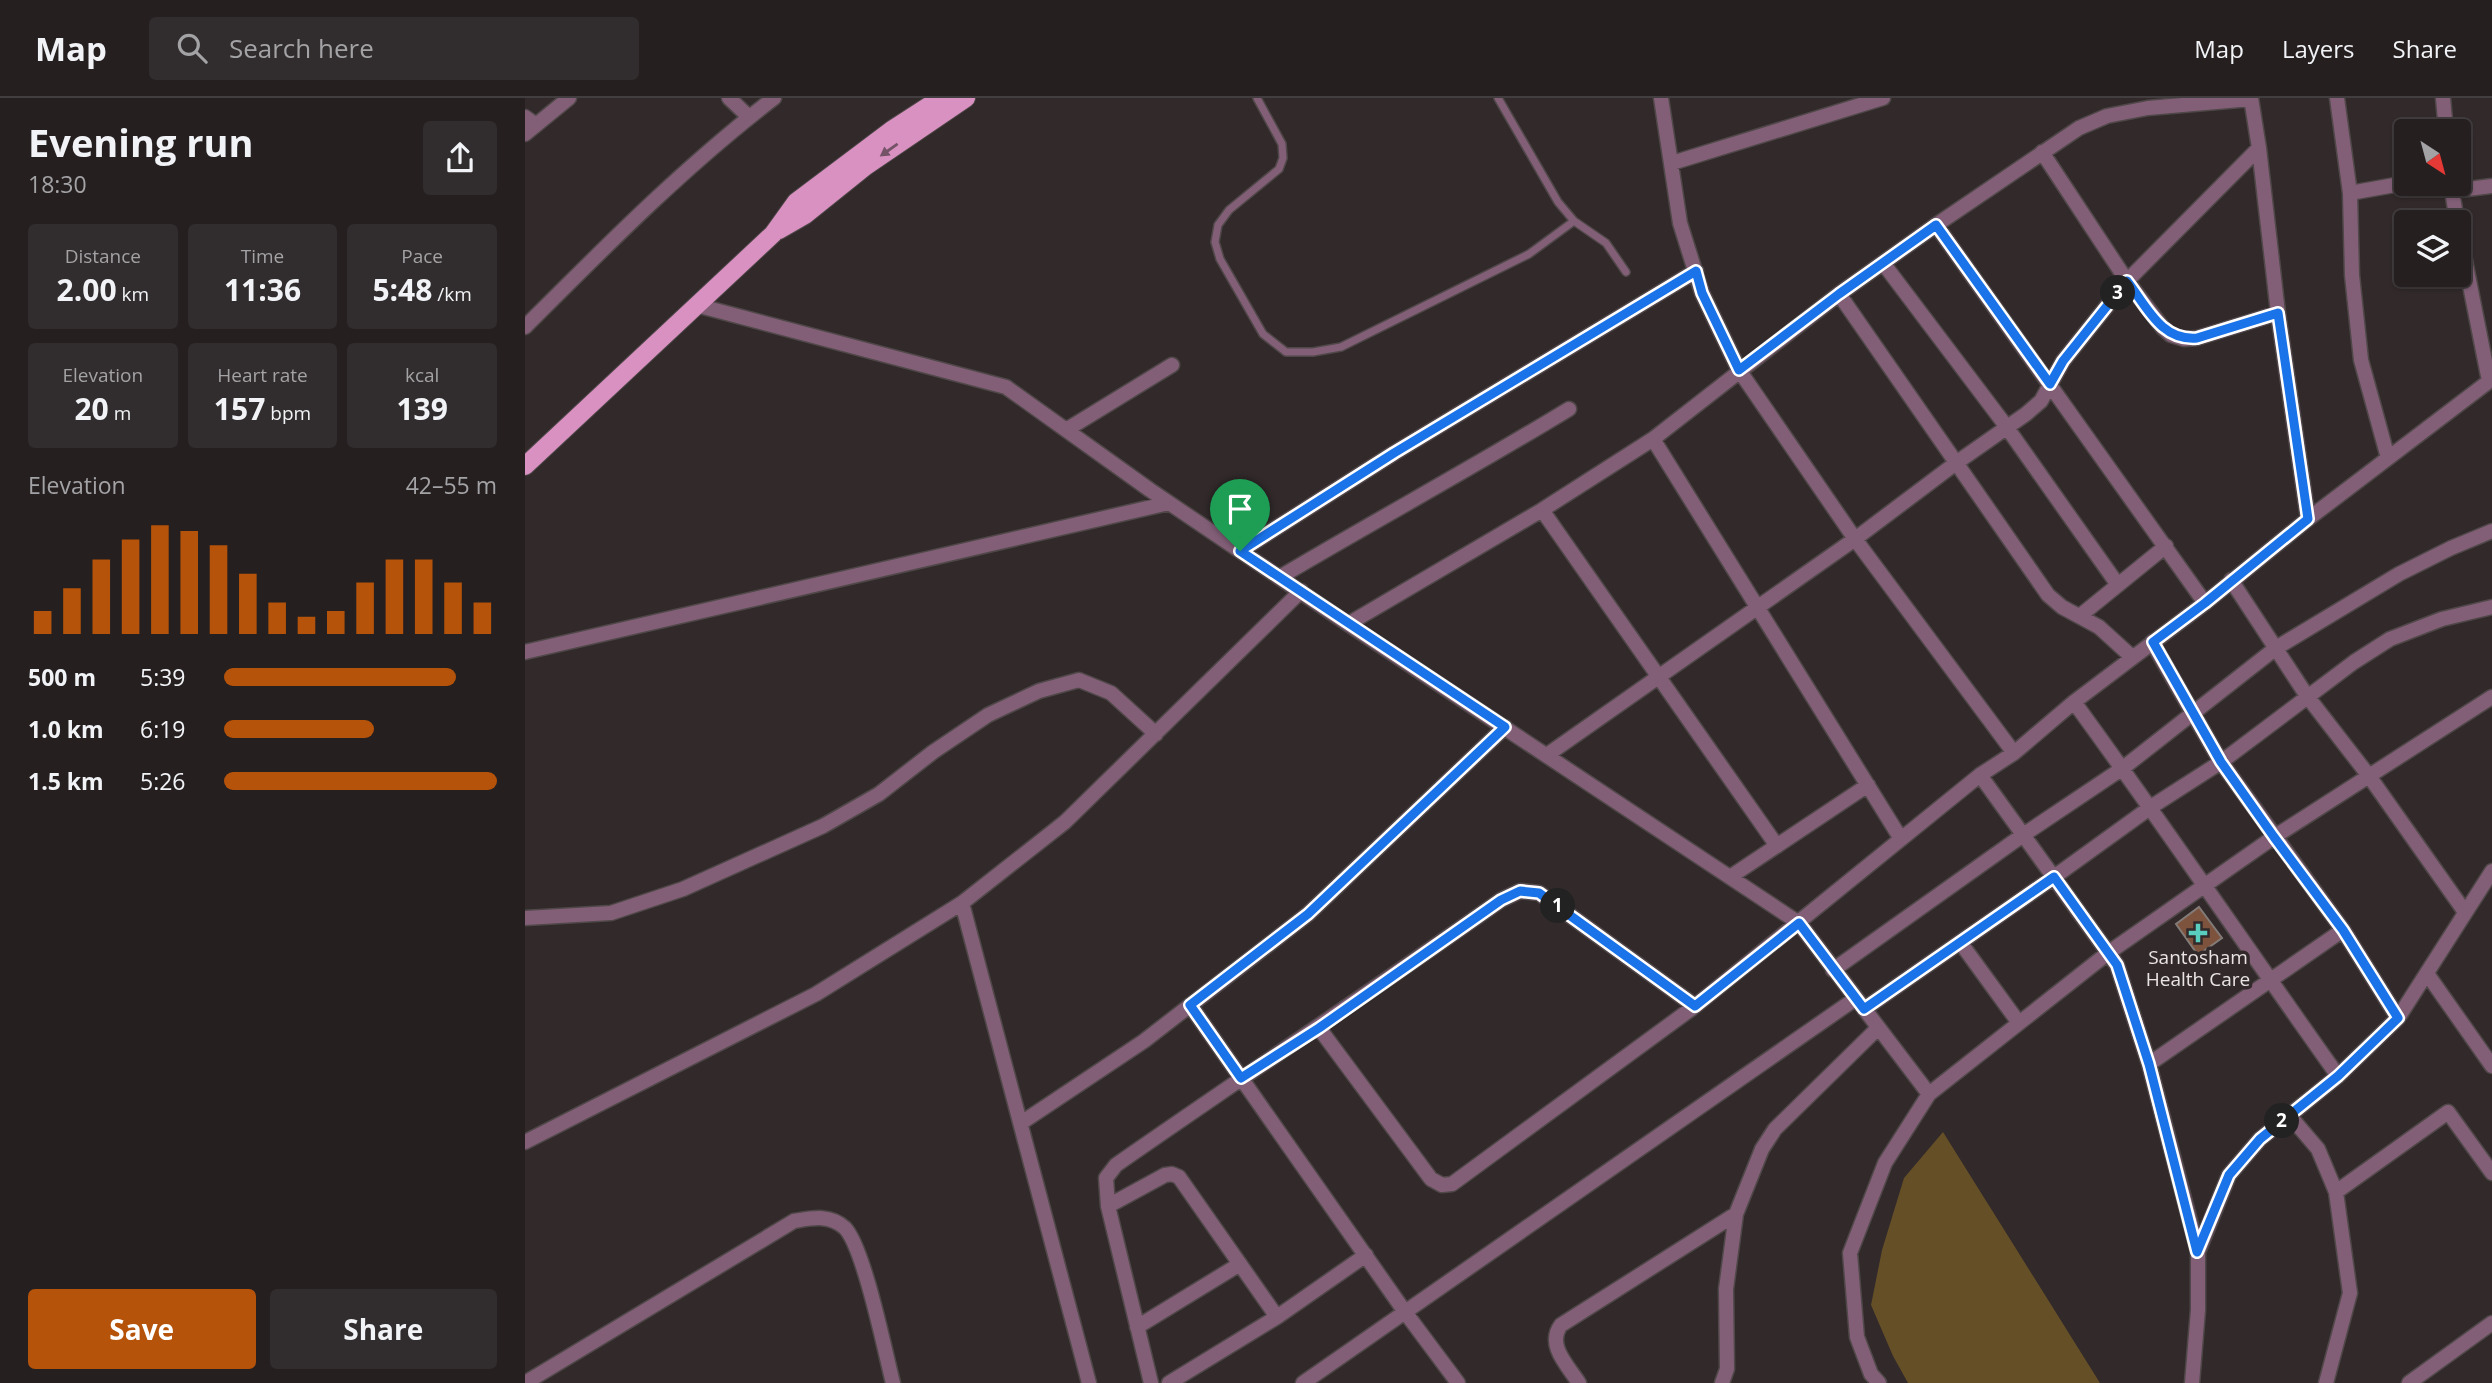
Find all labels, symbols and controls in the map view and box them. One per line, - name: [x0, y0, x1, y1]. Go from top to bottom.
- search box: [149, 17, 639, 80]
- text: Map: [35, 26, 107, 71]
- icon: search: [173, 29, 211, 67]
- text: Search here: [229, 30, 374, 66]
- text: Map: [2194, 32, 2244, 65]
- text: Layers: [2282, 32, 2355, 65]
- text: Share: [2393, 32, 2457, 65]
- text: Evening run: [28, 116, 253, 168]
- north arrow: [2394, 119, 2471, 196]
- map controls: [2394, 119, 2471, 287]
- button: share: [423, 121, 497, 195]
- one-way arrow: [880, 143, 898, 157]
- text: 18:30: [28, 168, 87, 200]
- button: layers: [2394, 210, 2471, 287]
- text: Distance: [65, 243, 141, 269]
- text: Time: [241, 243, 284, 269]
- text: Pace: [401, 243, 443, 269]
- text: 2.00: [57, 269, 117, 310]
- text: 11:36: [224, 269, 301, 310]
- text: 5:48: [372, 269, 432, 310]
- pin: 3: [2101, 276, 2135, 310]
- text: 3: [2112, 279, 2123, 305]
- text: km: [117, 281, 149, 307]
- text: /km: [432, 281, 472, 307]
- text: Elevation: [62, 362, 143, 388]
- text: Heart rate: [217, 362, 308, 388]
- text: kcal: [405, 362, 439, 388]
- text: 20: [74, 388, 109, 429]
- text: 157: [214, 388, 265, 429]
- text: 139: [396, 388, 448, 429]
- text: m: [109, 400, 131, 426]
- text: bpm: [265, 400, 311, 426]
- text: Elevation: [28, 469, 126, 501]
- text: 42–55 m: [406, 469, 497, 501]
- pin: [1210, 479, 1270, 551]
- icon: arrive: [1221, 490, 1259, 528]
- text: 500 m: [28, 661, 96, 693]
- text: 5:39: [140, 661, 186, 693]
- text: 1.0 km: [28, 713, 104, 745]
- text: 6:19: [140, 713, 186, 745]
- text: 1.5 km: [28, 765, 104, 797]
- text: 5:26: [140, 765, 186, 797]
- pin: 1: [1541, 888, 1575, 924]
- text: 1: [1552, 892, 1563, 918]
- marker: Santosham Health Care: [2188, 923, 2208, 943]
- place label: Santosham Health Care: [2146, 944, 2250, 992]
- pin: 2: [2265, 1104, 2299, 1138]
- text: 2: [2276, 1107, 2287, 1133]
- button: Save: [28, 1289, 256, 1369]
- button: Share: [270, 1289, 497, 1369]

